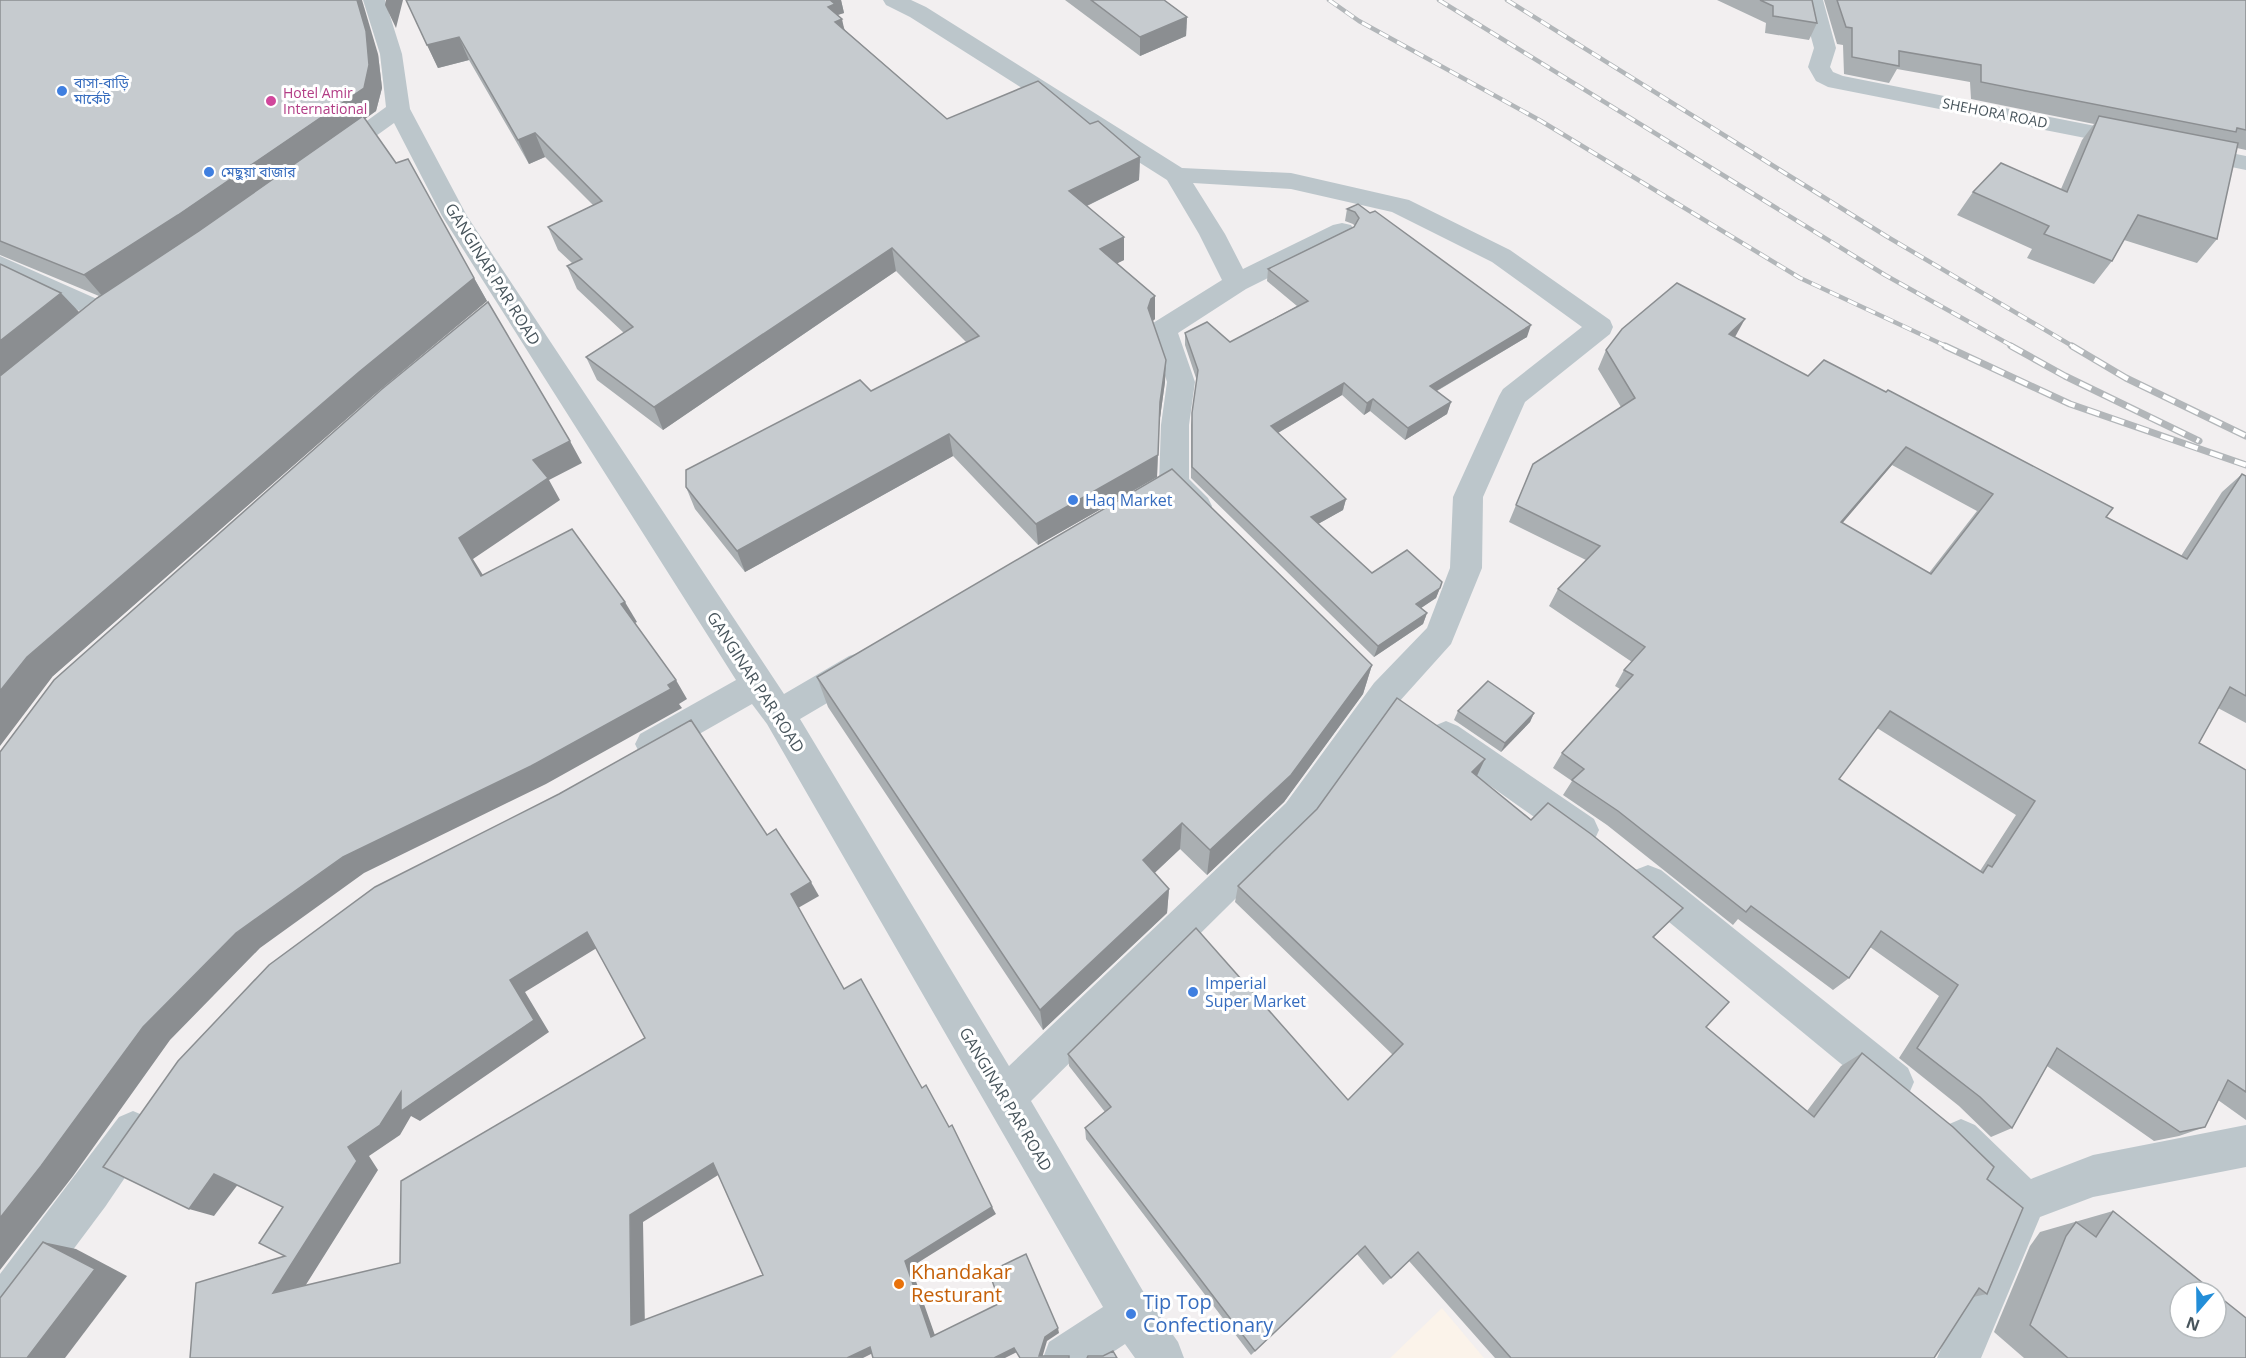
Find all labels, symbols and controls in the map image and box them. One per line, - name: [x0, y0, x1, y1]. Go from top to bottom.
- place label: বাসা-বাড়ি মার্কেট: [73, 73, 130, 108]
- place label: Hotel Amir International: [283, 83, 367, 118]
- marker: বাসা-বাড়ি মার্কেট: [55, 84, 69, 98]
- street label: SHEHORA ROAD: [1941, 93, 2049, 132]
- marker: Hotel Amir International: [264, 94, 278, 108]
- place label: মেছুয়া বাজার: [221, 162, 296, 181]
- marker: মেছুয়া বাজার: [202, 165, 216, 179]
- street label: GANGINAR PAR ROAD: [440, 199, 546, 349]
- place label: Haq Market: [1085, 489, 1173, 511]
- marker: Haq Market: [1066, 493, 1080, 507]
- street label: GANGINAR PAR ROAD: [702, 607, 810, 757]
- place label: Imperial Super Market: [1205, 972, 1306, 1012]
- marker: Imperial Super Market: [1186, 985, 1200, 999]
- street label: GANGINAR PAR ROAD: [954, 1023, 1058, 1175]
- place label: Khandakar Resturant: [911, 1258, 1012, 1308]
- marker: Khandakar Resturant: [892, 1277, 906, 1291]
- north arrow: [2168, 1280, 2228, 1340]
- place label: Tip Top Confectionary: [1143, 1288, 1274, 1338]
- marker: Tip Top Confectionary: [1124, 1307, 1138, 1321]
- text: N: [2183, 1312, 2203, 1337]

